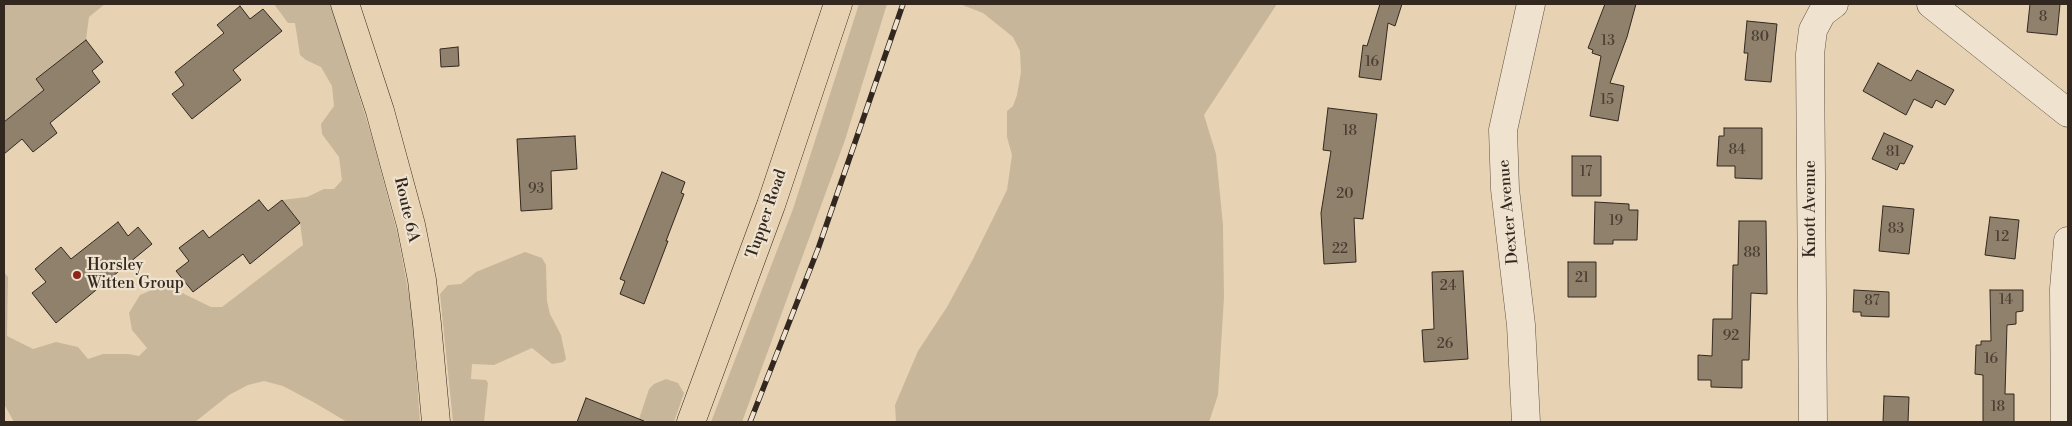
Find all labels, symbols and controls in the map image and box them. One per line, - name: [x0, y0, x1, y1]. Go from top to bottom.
- house number: 8: [2039, 10, 2047, 26]
- house number: 80: [1751, 30, 1769, 46]
- house number: 13: [1601, 34, 1615, 50]
- house number: 16: [1365, 55, 1379, 71]
- house number: 15: [1600, 93, 1614, 109]
- house number: 18: [1343, 124, 1357, 140]
- house number: 84: [1728, 143, 1746, 159]
- house number: 81: [1886, 145, 1900, 161]
- street label: Dexter Avenue: [1495, 159, 1523, 265]
- street label: Knott Avenue: [1801, 160, 1821, 258]
- house number: 17: [1580, 165, 1592, 181]
- street label: Tupper Road: [743, 167, 791, 261]
- street label: Route 6A: [389, 175, 423, 245]
- house number: 93: [528, 182, 544, 198]
- house number: 20: [1336, 187, 1354, 203]
- house number: 19: [1609, 214, 1623, 230]
- house number: 83: [1888, 222, 1904, 238]
- house number: 12: [1995, 230, 2009, 246]
- house number: 22: [1332, 242, 1348, 258]
- house number: 88: [1743, 246, 1761, 262]
- place label: Horsley Witten Group: [87, 256, 184, 294]
- marker: Horsley Witten Group: [71, 269, 83, 281]
- house number: 21: [1575, 271, 1589, 287]
- house number: 24: [1440, 279, 1456, 295]
- house number: 14: [1999, 293, 2013, 309]
- house number: 87: [1864, 294, 1880, 310]
- house number: 92: [1723, 329, 1739, 345]
- house number: 26: [1437, 337, 1453, 353]
- house number: 16: [1984, 352, 1998, 368]
- house number: 18: [1991, 400, 2005, 416]

